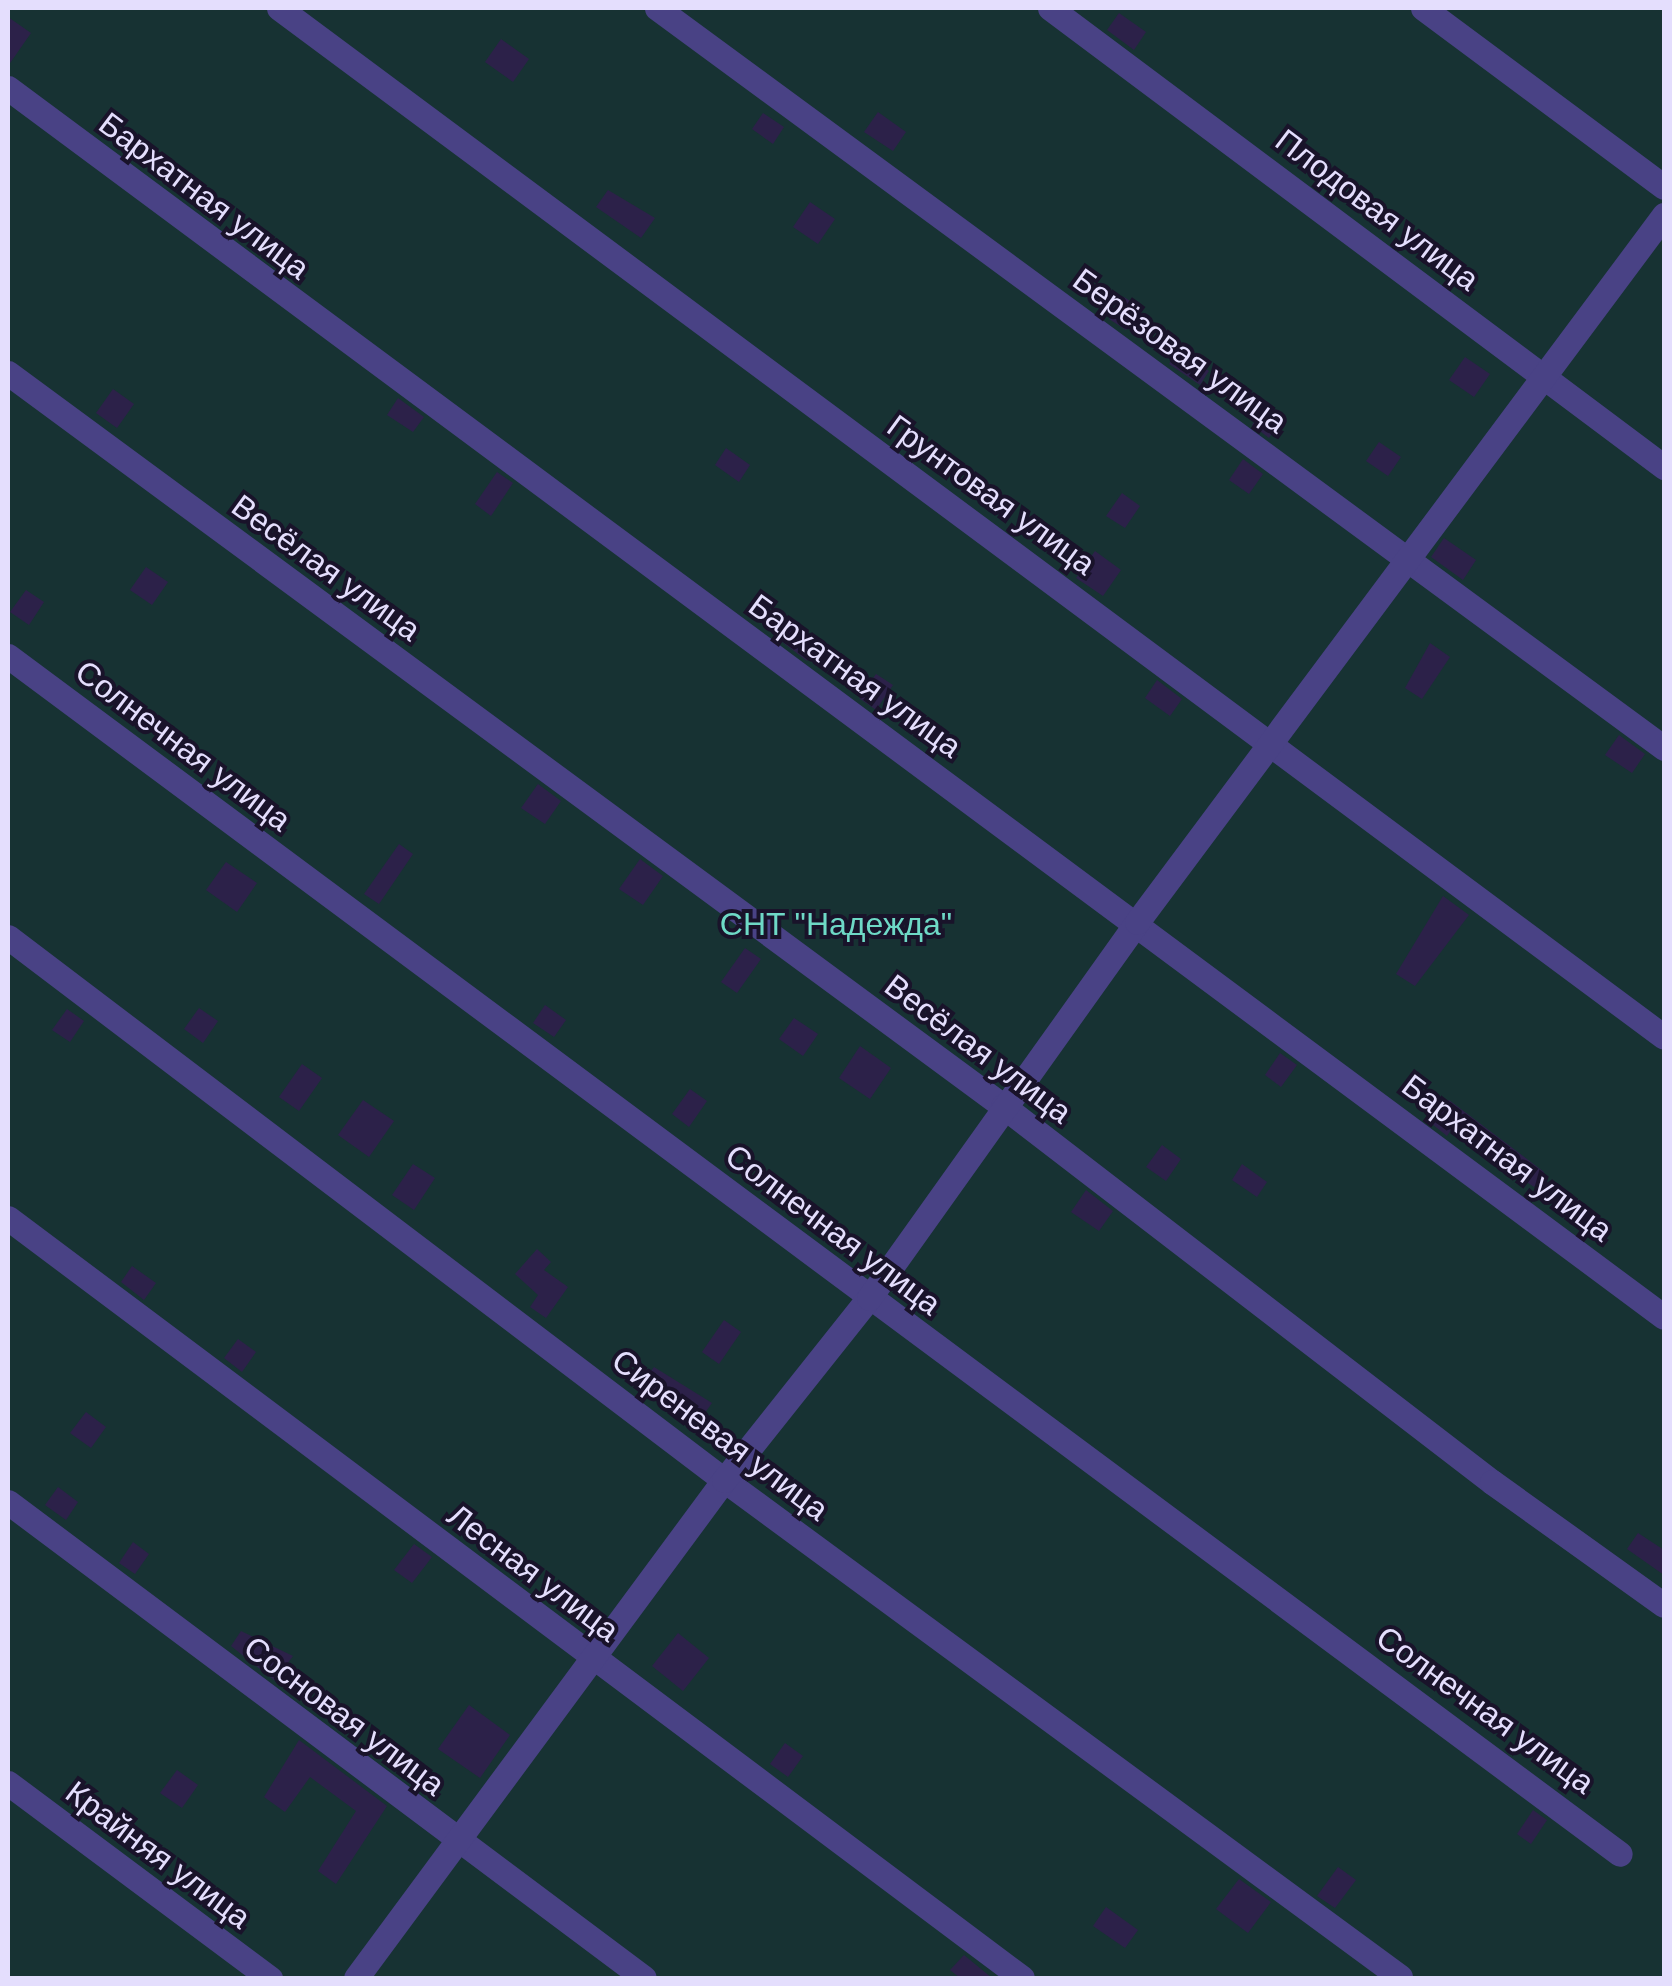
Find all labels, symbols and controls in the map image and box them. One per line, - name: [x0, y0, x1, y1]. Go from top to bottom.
- street label: Бархатная улица: [91, 104, 317, 288]
- street label: Плодовая улица: [1268, 121, 1486, 299]
- street label: Берёзовая улица: [1066, 260, 1294, 442]
- street label: Грунтовая улица: [880, 407, 1102, 583]
- street label: Весёлая улица: [224, 487, 428, 649]
- street label: Бархатная улица: [741, 586, 969, 766]
- street label: Солнечная улица: [68, 653, 298, 839]
- park label: СНТ "Надежда": [720, 905, 952, 943]
- street label: Весёлая улица: [877, 966, 1079, 1132]
- street label: Бархатная улица: [1394, 1066, 1620, 1250]
- street label: Солнечная улица: [718, 1137, 948, 1323]
- street label: Сиреневая улица: [604, 1341, 836, 1529]
- street label: Лесная улица: [440, 1496, 626, 1650]
- street label: Солнечная улица: [1369, 1618, 1601, 1802]
- street label: Сосновая улица: [236, 1628, 452, 1804]
- street label: Крайняя улица: [58, 1773, 258, 1937]

